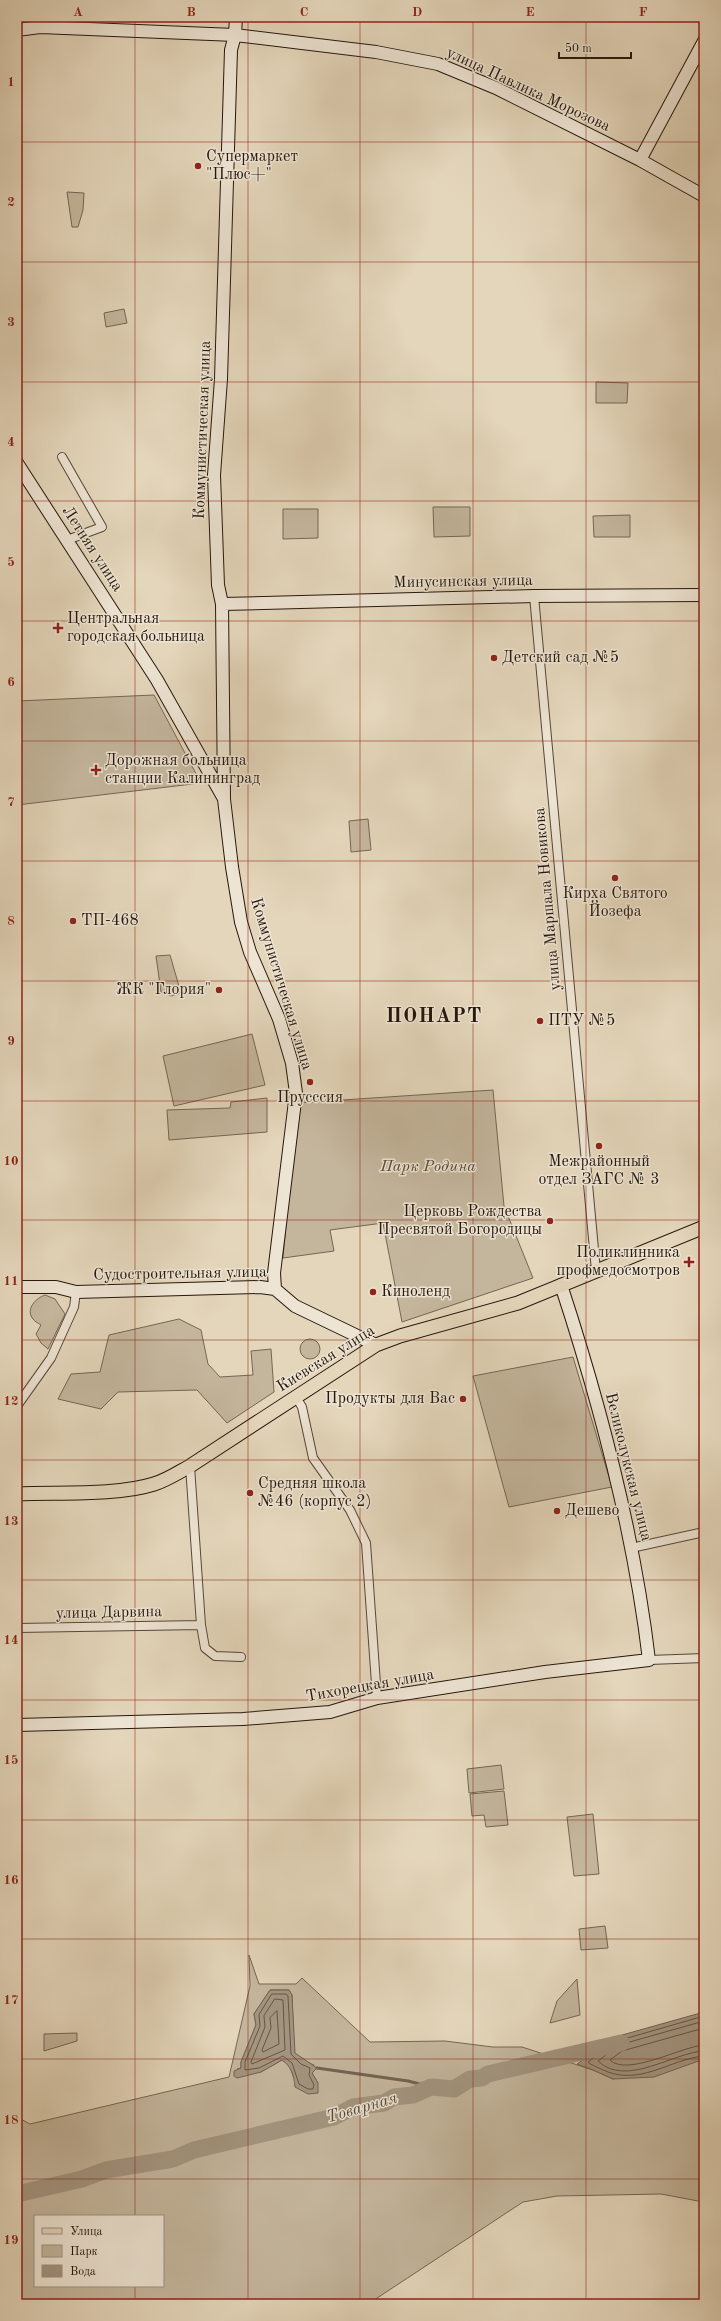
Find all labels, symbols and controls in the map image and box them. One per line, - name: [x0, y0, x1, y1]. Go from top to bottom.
- text: A: [73, 6, 83, 19]
- text: B: [186, 6, 196, 19]
- text: C: [300, 6, 308, 19]
- text: D: [412, 6, 422, 19]
- text: E: [526, 6, 535, 19]
- text: F: [639, 6, 648, 19]
- scale bar: [559, 34, 631, 60]
- text: 50 m: [565, 42, 592, 55]
- street label: улица Павлика Морозова: [444, 45, 612, 135]
- text: 1: [7, 76, 15, 89]
- place label: Супермаркет "Плюс+": [206, 149, 298, 183]
- marker: Супермаркет "Плюс+": [193, 161, 203, 171]
- text: 2: [7, 196, 15, 209]
- text: 3: [7, 316, 15, 329]
- street label: Коммунистическая улица: [192, 340, 214, 520]
- text: 4: [7, 436, 15, 449]
- street label: Летняя улица: [59, 503, 125, 595]
- text: 5: [7, 556, 15, 569]
- street label: Минусинская улица: [393, 573, 533, 591]
- place label: Центральная городская больница: [67, 611, 205, 645]
- marker: Центральная городская больница: [52, 622, 64, 634]
- place label: Детский сад №5: [502, 650, 619, 666]
- marker: Детский сад №5: [489, 653, 499, 663]
- text: 6: [7, 676, 15, 689]
- place label: Дорожная больница станции Калининград: [105, 753, 260, 787]
- marker: Дорожная больница станции Калининград: [90, 764, 102, 776]
- text: 7: [7, 796, 15, 809]
- street label: улица Маршала Новикова: [532, 807, 564, 991]
- marker: Кирха Святого Йозефа: [610, 873, 620, 883]
- place label: Кирха Святого Йозефа: [562, 886, 668, 920]
- street label: Коммунистическая улица: [247, 896, 315, 1072]
- place label: ТП-468: [81, 913, 139, 929]
- text: 8: [7, 915, 15, 928]
- marker: ТП-468: [68, 916, 78, 926]
- place label: ЖК "Глория": [116, 982, 211, 998]
- marker: ЖК "Глория": [214, 985, 224, 995]
- district label: ПОНАРТ: [386, 1007, 482, 1027]
- place label: ПТУ №5: [548, 1013, 615, 1029]
- marker: ПТУ №5: [535, 1016, 545, 1026]
- text: 9: [7, 1035, 15, 1048]
- marker: Прусссия: [305, 1077, 315, 1087]
- place label: Прусссия: [277, 1090, 343, 1106]
- marker: Межрайонный отдел ЗАГС № 3: [594, 1141, 604, 1151]
- place label: Межрайонный отдел ЗАГС № 3: [538, 1154, 660, 1188]
- text: 10: [3, 1155, 19, 1168]
- park label: Парк Родина: [379, 1159, 476, 1175]
- place label: Церковь Рождества Пресвятой Богородицы: [377, 1204, 542, 1238]
- marker: Церковь Рождества Пресвятой Богородицы: [545, 1216, 555, 1226]
- place label: Поликлинника профмедосмотров: [556, 1245, 680, 1279]
- marker: Поликлинника профмедосмотров: [683, 1256, 695, 1268]
- street label: Судостроительная улица: [93, 1264, 267, 1284]
- text: 11: [3, 1275, 19, 1288]
- place label: Киноленд: [381, 1284, 450, 1300]
- marker: Киноленд: [368, 1287, 378, 1297]
- street label: Киевская улица: [274, 1323, 378, 1395]
- place label: Продукты для Вас: [325, 1391, 455, 1407]
- street label: Великолукская улица: [602, 1391, 654, 1543]
- marker: Продукты для Вас: [458, 1394, 468, 1404]
- text: 12: [3, 1395, 19, 1408]
- place label: Средняя школа №46 (корпус 2): [258, 1476, 371, 1510]
- marker: Средняя школа №46 (корпус 2): [245, 1488, 255, 1498]
- place label: Дешево: [565, 1503, 619, 1519]
- marker: Дешево: [552, 1506, 562, 1516]
- text: 13: [3, 1515, 19, 1528]
- street label: улица Дарвина: [56, 1604, 162, 1622]
- text: 14: [3, 1634, 19, 1647]
- street label: Тихорецкая улица: [305, 1667, 435, 1705]
- text: 15: [3, 1754, 19, 1767]
- text: 16: [3, 1874, 19, 1887]
- text: 17: [3, 1994, 19, 2007]
- water label: Товарная: [325, 2090, 399, 2126]
- text: 18: [3, 2114, 19, 2127]
- legend: [34, 2215, 164, 2287]
- text: Улица: [70, 2226, 103, 2238]
- text: 19: [3, 2234, 19, 2247]
- text: Парк: [70, 2246, 98, 2258]
- text: Вода: [70, 2266, 96, 2278]

